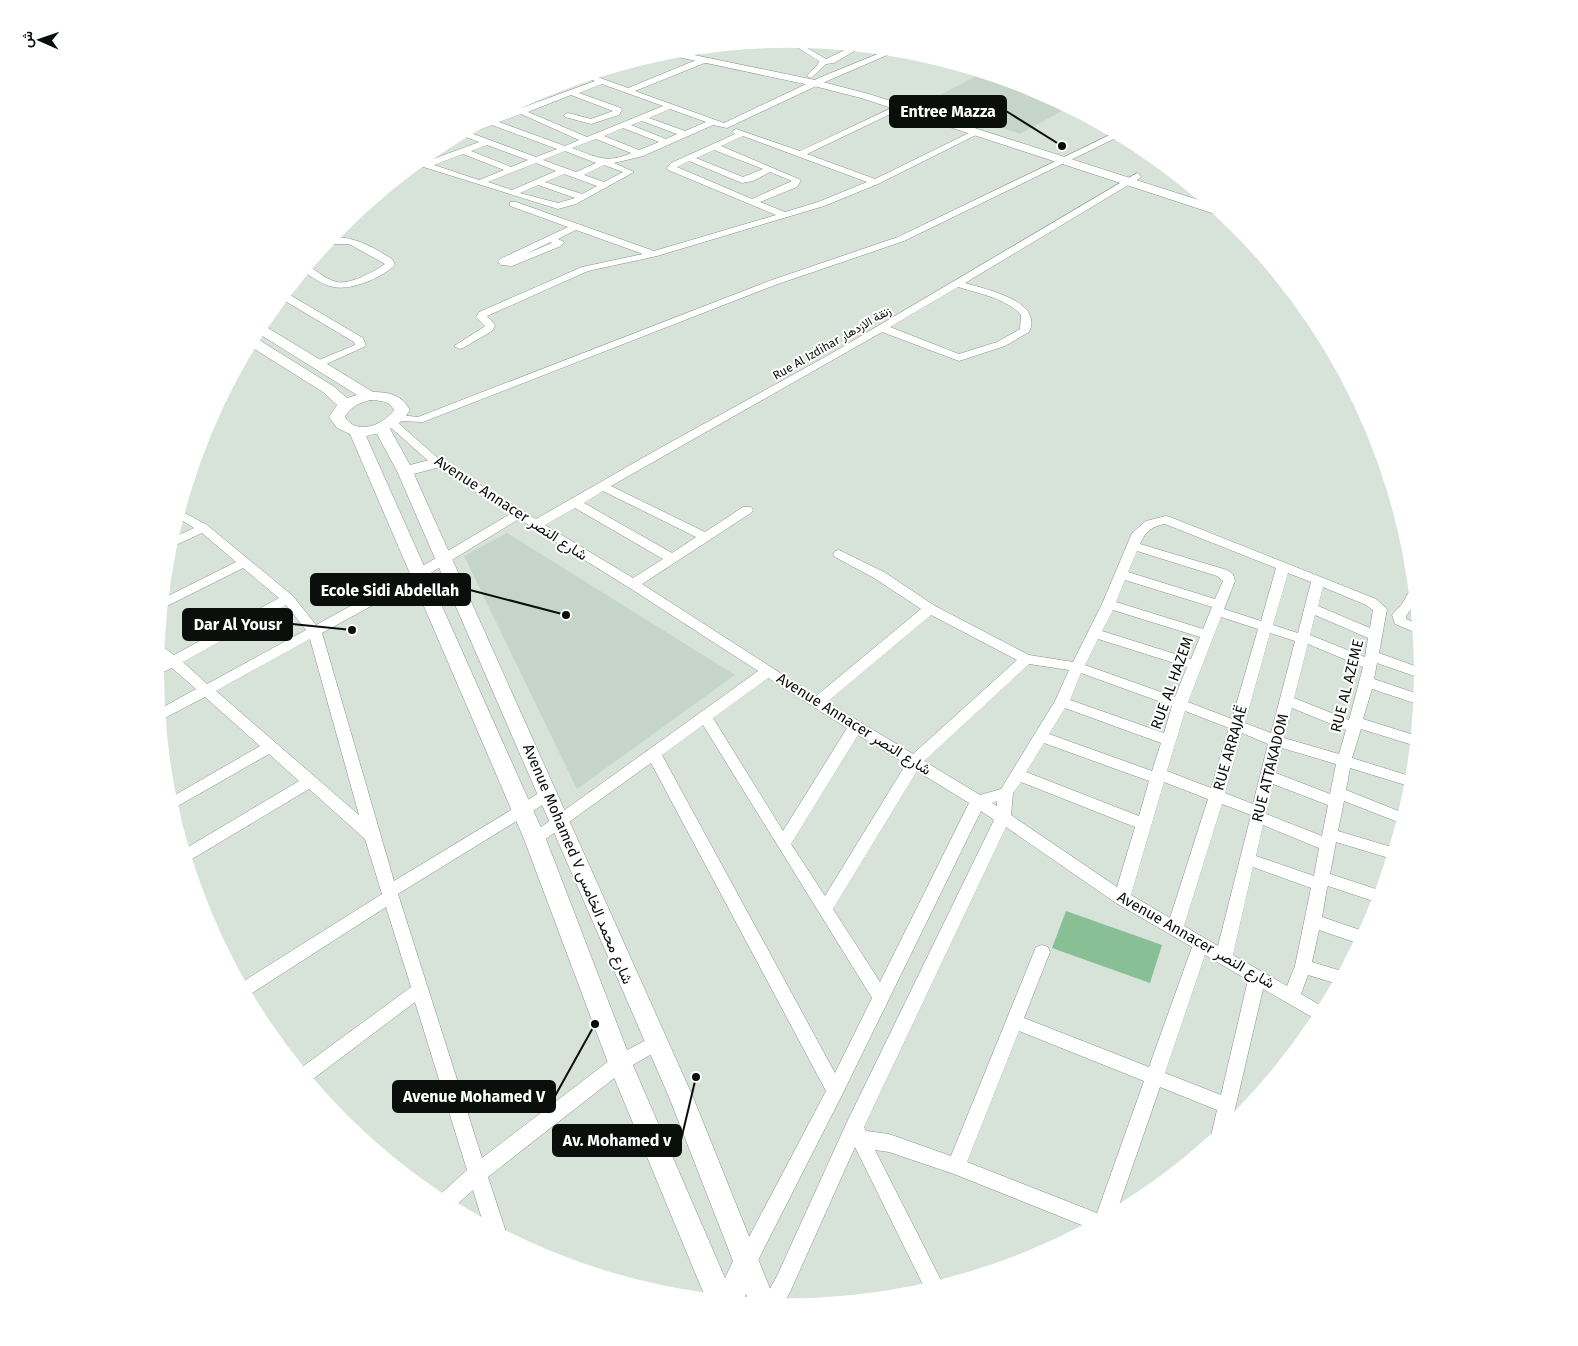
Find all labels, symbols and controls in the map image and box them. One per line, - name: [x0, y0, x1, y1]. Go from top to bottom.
- north arrow: [15, 15, 65, 65]
- text: ش: [19, 31, 36, 48]
- callout: Entree Mazza: [890, 96, 1006, 127]
- text: Entree Mazza: [900, 102, 996, 121]
- street label: Rue Al Izdihar زنقة الازدهار: [770, 303, 894, 384]
- street label: Avenue Annacer شارع النصر: [430, 452, 591, 566]
- callout: Ecole Sidi Abdellah: [311, 574, 470, 605]
- text: Ecole Sidi Abdellah: [321, 581, 459, 600]
- callout: Dar Al Yousr: [183, 609, 292, 640]
- text: Dar Al Yousr: [194, 615, 283, 634]
- street label: RUE AL HAZEM: [1147, 634, 1197, 732]
- street label: RUE AL AZEME: [1327, 638, 1367, 734]
- street label: Avenue Annacer شارع النصر: [772, 669, 935, 781]
- street label: RUE ARRAJAË: [1209, 703, 1251, 793]
- street label: RUE ATTAKADOM: [1248, 712, 1292, 824]
- street label: Avenue Mohamed V شارع محمد الخامس: [517, 741, 637, 988]
- street label: Avenue Annacer شارع النصر: [1113, 888, 1278, 994]
- callout: Avenue Mohamed V: [393, 1081, 555, 1112]
- text: Avenue Mohamed V: [402, 1087, 546, 1106]
- callout: Av. Mohamed v: [553, 1125, 681, 1156]
- text: Av. Mohamed v: [562, 1131, 672, 1150]

